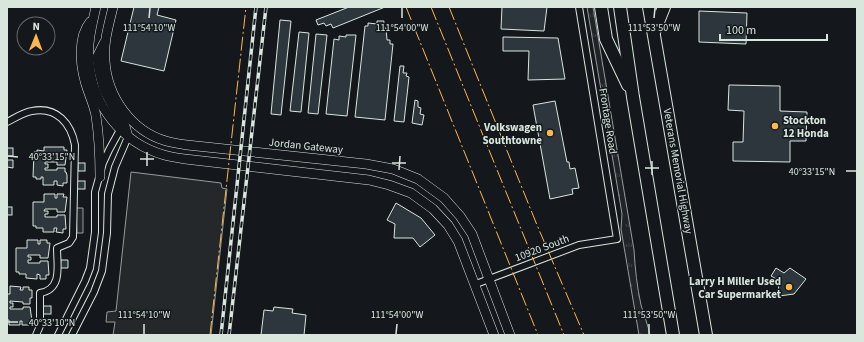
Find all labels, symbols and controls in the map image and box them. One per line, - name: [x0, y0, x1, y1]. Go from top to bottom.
- north arrow: [16, 16, 56, 56]
- scale bar: [720, 16, 827, 42]
- text: N: [32, 19, 40, 34]
- text: 111°54'10"W: [123, 21, 175, 35]
- text: 111°54'00"W: [376, 21, 428, 35]
- text: 111°53'50"W: [628, 21, 680, 35]
- text: 100 m: [726, 22, 756, 39]
- street label: Frontage Road: [595, 87, 621, 155]
- street label: Veterans Memorial Highway: [660, 107, 696, 235]
- place label: Stockton 12 Honda: [783, 113, 829, 141]
- place label: Volkswagen Southtowne: [482, 120, 542, 148]
- marker: Stockton 12 Honda: [770, 121, 780, 131]
- marker: Volkswagen Southtowne: [545, 128, 555, 138]
- street label: Jordan Gateway: [268, 135, 344, 157]
- text: 40°33'15"N: [29, 150, 75, 164]
- text: 40°33'15"N: [789, 165, 835, 179]
- street label: 10920 South: [513, 231, 571, 265]
- place label: Larry H Miller Used Car Supermarket: [689, 274, 782, 302]
- marker: Larry H Miller Used Car Supermarket: [784, 282, 794, 292]
- text: 111°54'10"W: [118, 308, 170, 322]
- text: 111°54'00"W: [371, 308, 423, 322]
- text: 111°53'50"W: [623, 308, 675, 322]
- text: 40°33'10"N: [29, 316, 75, 330]

